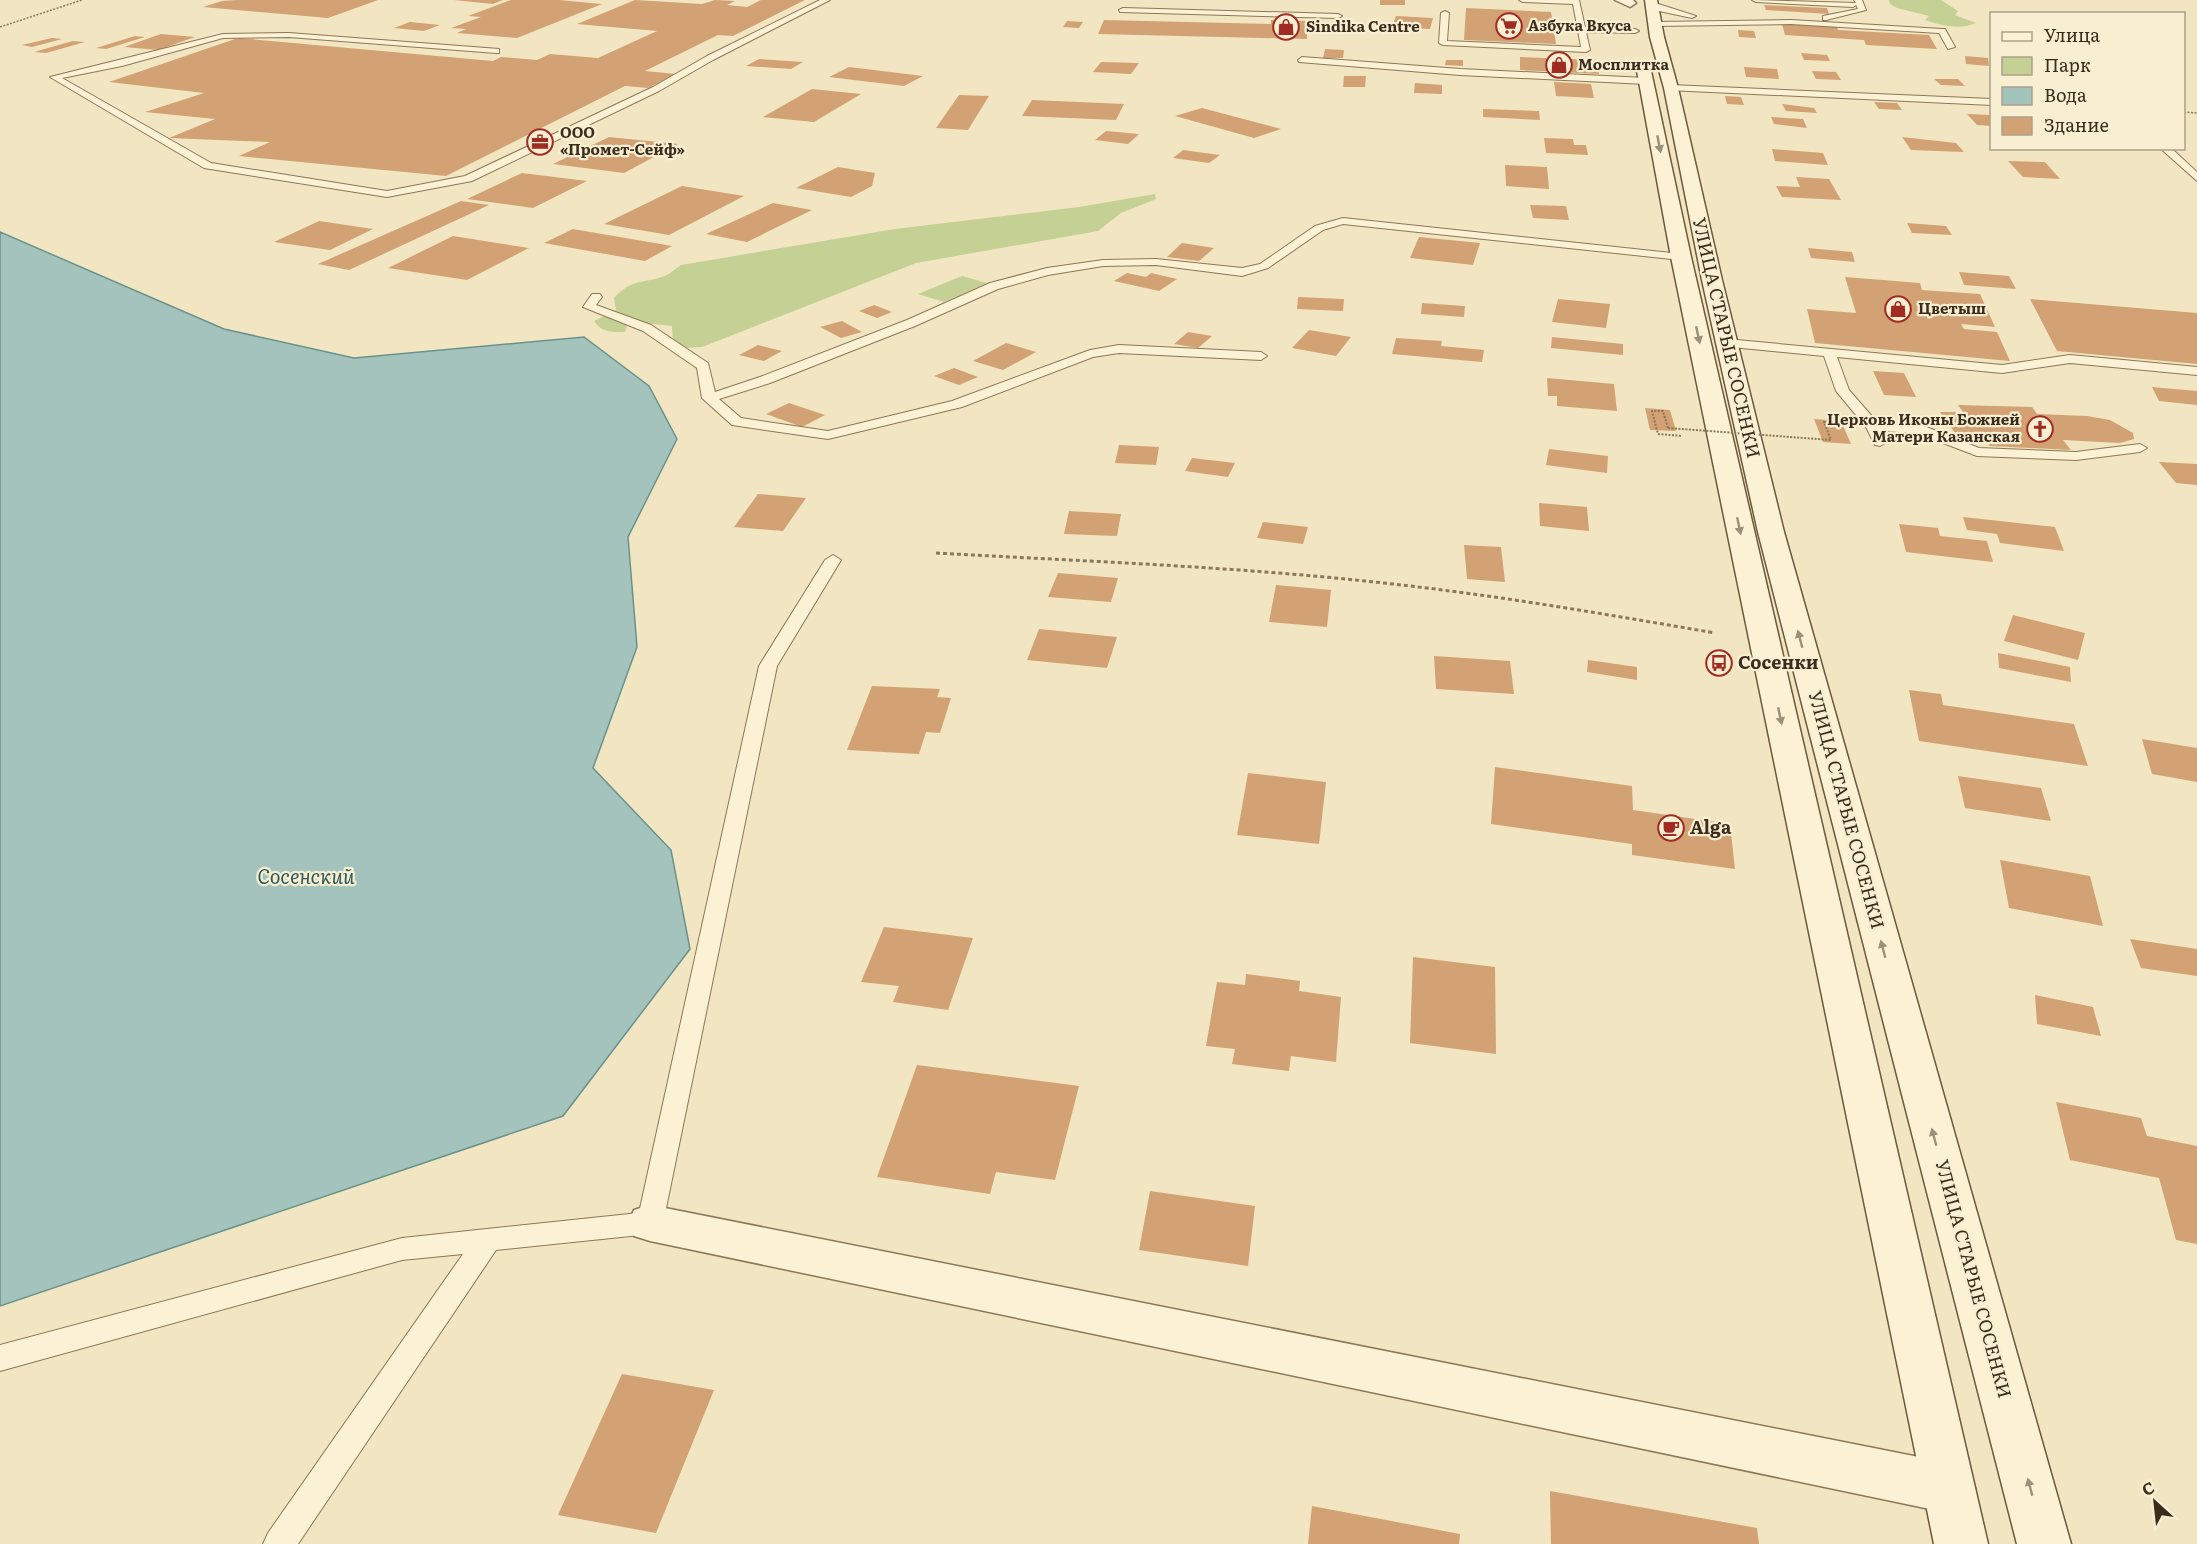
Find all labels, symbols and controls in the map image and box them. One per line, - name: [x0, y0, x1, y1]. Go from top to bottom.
- supermarket icon: Азбука Вкуса: [1494, 11, 1524, 41]
- shop icon: Sindika Centre: [1271, 12, 1301, 42]
- legend: [1990, 12, 2185, 150]
- place label: Азбука Вкуса: [1528, 13, 1632, 36]
- place label: Sindika Centre: [1306, 14, 1420, 37]
- text: Улица: [2044, 21, 2100, 48]
- shop icon: Мосплитка: [1544, 50, 1574, 80]
- text: Парк: [2044, 51, 2091, 78]
- place label: Мосплитка: [1578, 52, 1669, 75]
- text: Вода: [2044, 81, 2087, 108]
- text: Здание: [2044, 111, 2109, 138]
- place label: ООО «Промет-Сейф»: [560, 120, 685, 160]
- office icon: ООО «Промет-Сейф»: [525, 127, 555, 157]
- one-way arrow: [1655, 135, 1664, 154]
- street label: УЛИЦА СТАРЫЕ СОСЕНКИ: [1687, 215, 1768, 461]
- shop icon: Цветыш: [1883, 294, 1913, 324]
- place label: Цветыш: [1918, 296, 1986, 319]
- one-way arrow: [1694, 326, 1703, 345]
- place label: Церковь Иконы Божией Матери Казанская: [1827, 407, 2020, 447]
- church icon: Церковь Иконы Божией Матери Казанская: [2025, 414, 2055, 444]
- one-way arrow: [1735, 516, 1744, 535]
- one-way arrow: [1794, 630, 1804, 648]
- bus stop icon: Сосенки: [1704, 648, 1734, 678]
- place label: Сосенки: [1738, 648, 1819, 675]
- street label: УЛИЦА СТАРЫЕ СОСЕНКИ: [1803, 687, 1892, 932]
- one-way arrow: [1776, 707, 1786, 726]
- cafe icon: Alga: [1656, 813, 1686, 843]
- place label: Alga: [1690, 813, 1732, 840]
- water label: Сосенский: [257, 860, 355, 890]
- one-way arrow: [1878, 940, 1887, 958]
- one-way arrow: [1929, 1128, 1939, 1146]
- street label: УЛИЦА СТАРЫЕ СОСЕНКИ: [1930, 1156, 2019, 1401]
- north arrow: [2125, 1472, 2185, 1532]
- text: С: [2137, 1474, 2158, 1501]
- one-way arrow: [2024, 1478, 2034, 1496]

